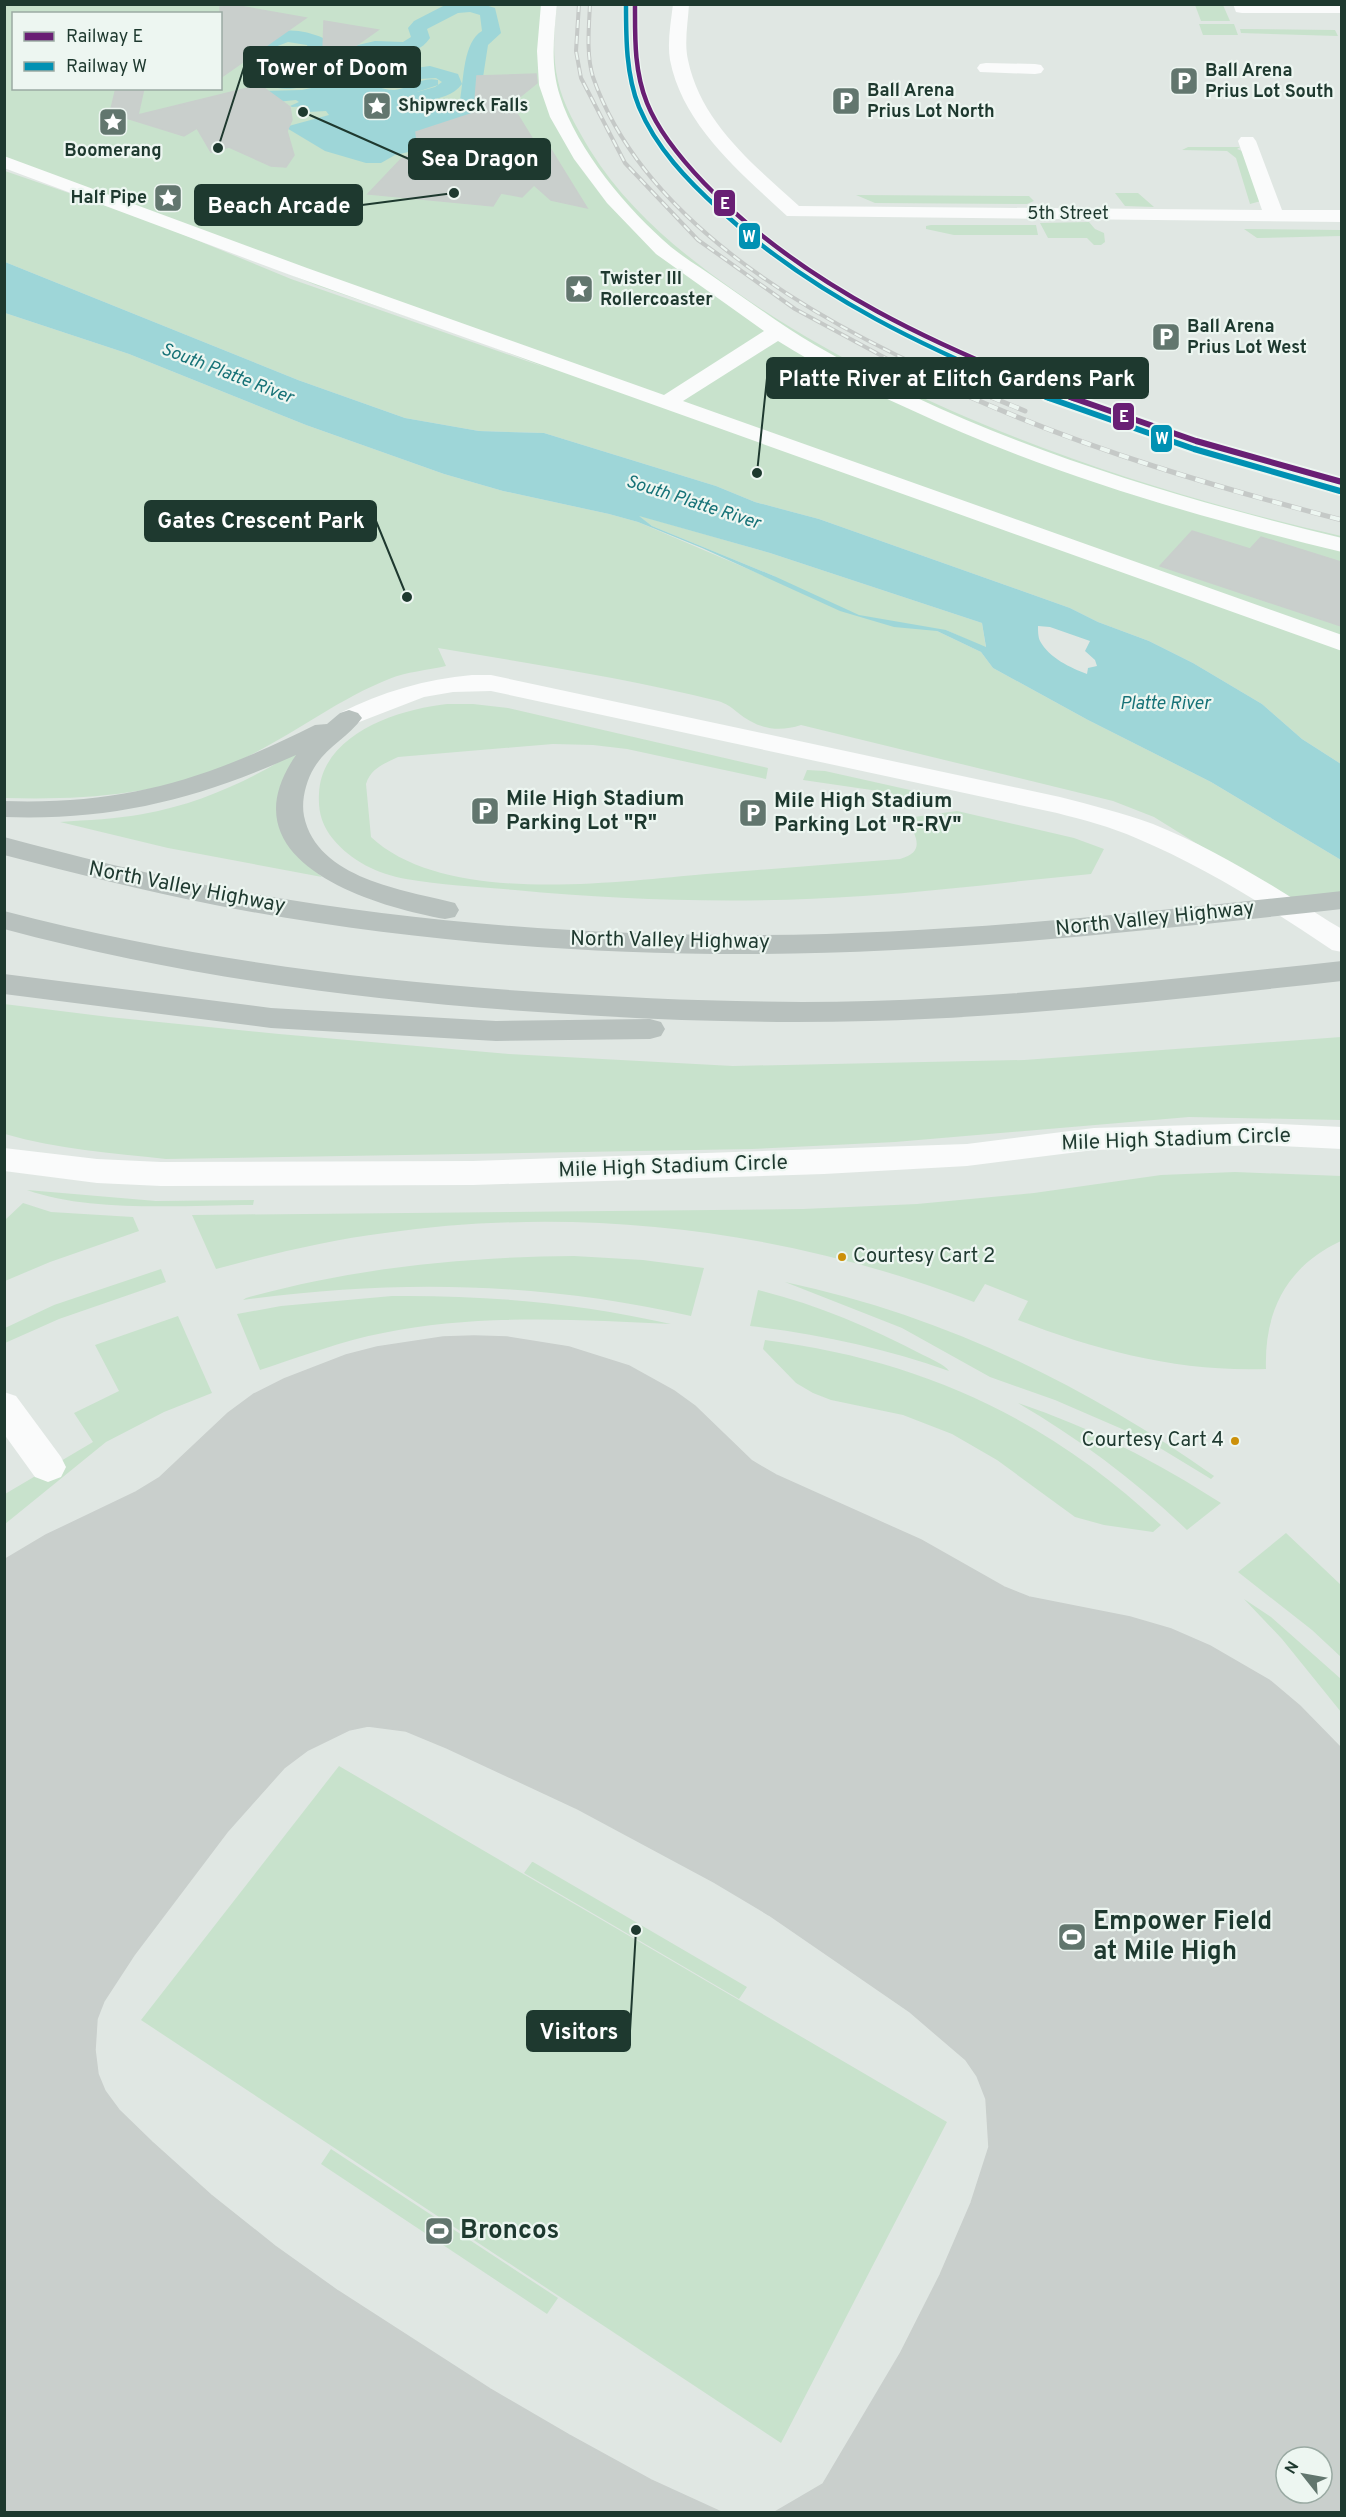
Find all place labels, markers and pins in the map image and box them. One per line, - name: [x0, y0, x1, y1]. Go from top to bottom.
- callout: Tower of Doom: [244, 47, 420, 87]
- place label: Ball Arena Prius Lot South: [1205, 60, 1334, 104]
- parking icon: Ball Arena Prius Lot South: [1168, 65, 1200, 97]
- place label: Ball Arena Prius Lot North: [867, 80, 995, 124]
- parking icon: Ball Arena Prius Lot North: [830, 85, 862, 117]
- place icon: Shipwreck Falls: [361, 90, 393, 122]
- place label: Shipwreck Falls: [398, 95, 528, 118]
- place icon: Boomerang: [97, 106, 129, 138]
- callout: Sea Dragon: [409, 139, 550, 179]
- place label: Boomerang: [64, 140, 162, 163]
- place icon: Half Pipe: [152, 182, 184, 214]
- callout: Beach Arcade: [195, 185, 362, 225]
- place label: Half Pipe: [71, 187, 147, 210]
- place label: Twister III Rollercoaster: [600, 268, 713, 312]
- place icon: Twister III Rollercoaster: [563, 273, 595, 305]
- place label: Ball Arena Prius Lot West: [1187, 316, 1307, 360]
- parking icon: Ball Arena Prius Lot West: [1150, 321, 1182, 353]
- callout: Platte River at Elitch Gardens Park: [767, 358, 1148, 398]
- callout: Gates Crescent Park: [145, 501, 376, 541]
- place label: Mile High Stadium Parking Lot "R": [506, 786, 684, 837]
- place label: Mile High Stadium Parking Lot "R-RV": [774, 788, 962, 839]
- parking icon: Mile High Stadium Parking Lot "R": [469, 795, 501, 827]
- parking icon: Mile High Stadium Parking Lot "R-RV": [737, 797, 769, 829]
- place label: Courtesy Cart 2: [853, 1244, 995, 1270]
- marker: Courtesy Cart 2: [836, 1251, 848, 1263]
- place label: Courtesy Cart 4: [1082, 1428, 1224, 1454]
- marker: Courtesy Cart 4: [1229, 1435, 1241, 1447]
- place label: Empower Field at Mile High: [1093, 1906, 1272, 1969]
- sports icon: Empower Field at Mile High: [1056, 1921, 1088, 1953]
- callout: Visitors: [527, 2011, 630, 2051]
- sports icon: Broncos: [423, 2215, 455, 2247]
- place label: Broncos: [460, 2215, 559, 2248]

